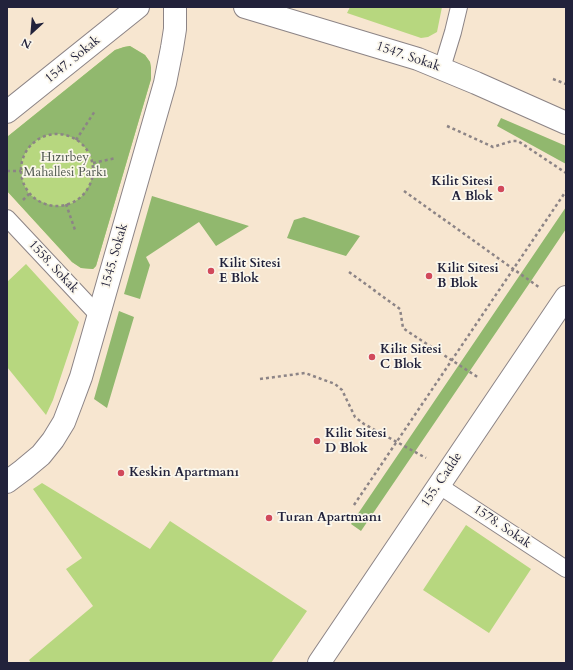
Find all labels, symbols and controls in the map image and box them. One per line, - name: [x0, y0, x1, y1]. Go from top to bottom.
- north arrow: [12, 12, 52, 52]
- street label: 1547. Sokak: [42, 33, 104, 87]
- text: N: [19, 34, 34, 52]
- street label: 1547. Sokak: [374, 39, 442, 75]
- park label: Hızırbey Mahallesi Parkı: [23, 150, 107, 181]
- place label: Kilit Sitesi A Blok: [431, 174, 493, 205]
- marker: Kilit Sitesi A Blok: [496, 184, 506, 194]
- street label: 1545. Sokak: [98, 222, 132, 290]
- street label: 1558. Sokak: [25, 237, 81, 297]
- place label: Kilit Sitesi E Blok: [219, 256, 281, 287]
- place label: Kilit Sitesi B Blok: [437, 261, 499, 292]
- marker: Kilit Sitesi E Blok: [206, 266, 216, 276]
- marker: Kilit Sitesi B Blok: [424, 271, 434, 281]
- place label: Kilit Sitesi C Blok: [380, 342, 442, 373]
- marker: Kilit Sitesi C Blok: [367, 352, 377, 362]
- place label: Kilit Sitesi D Blok: [325, 426, 387, 457]
- marker: Kilit Sitesi D Blok: [312, 436, 322, 446]
- street label: 155. Cadde: [418, 450, 466, 510]
- place label: Keskin Apartmanı: [129, 465, 239, 481]
- marker: Keskin Apartmanı: [116, 468, 126, 478]
- street label: 1578. Sokak: [470, 502, 534, 552]
- place label: Turan Apartmanı: [277, 510, 381, 526]
- marker: Turan Apartmanı: [264, 513, 274, 523]

